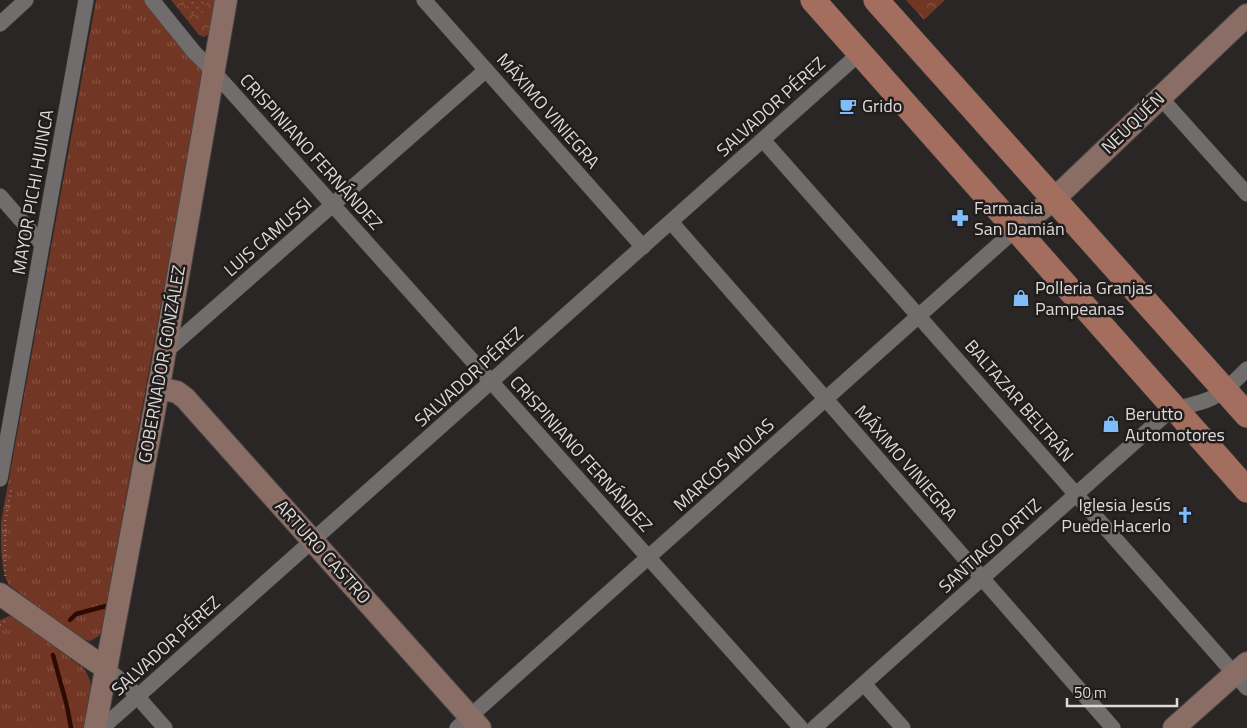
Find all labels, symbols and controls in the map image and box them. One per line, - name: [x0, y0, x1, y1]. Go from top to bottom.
- street label: MÁXIMO VINIEGRA: [491, 47, 606, 175]
- street label: SALVADOR PÉREZ: [710, 50, 831, 163]
- street label: CRISPINIANO FERNÁNDEZ: [234, 67, 389, 236]
- street label: NEUQUÉN: [1095, 85, 1171, 160]
- place label: Grido: [862, 92, 902, 119]
- cafe icon: Grido: [838, 96, 858, 116]
- street label: MAYOR PICHI HUINCA: [5, 107, 60, 277]
- street label: LUIS CAMUSSI: [218, 191, 318, 283]
- place label: Farmacia San Damián: [974, 194, 1065, 242]
- pharmacy icon: Farmacia San Damián: [950, 208, 970, 228]
- street label: GOBERNADOR GONZÁLEZ: [131, 263, 192, 465]
- place label: Polleria Granjas Pampeanas: [1035, 274, 1153, 322]
- shop icon: Polleria Granjas Pampeanas: [1011, 288, 1031, 308]
- street label: SALVADOR PÉREZ: [408, 320, 529, 433]
- street label: BALTAZAR BELTRÁN: [958, 333, 1080, 468]
- street label: CRISPINIANO FERNÁNDEZ: [504, 369, 659, 538]
- street label: MÁXIMO VINIEGRA: [849, 399, 964, 527]
- place label: Berutto Automotores: [1125, 400, 1225, 448]
- street label: MARCOS MOLAS: [667, 412, 780, 518]
- shop icon: Berutto Automotores: [1101, 414, 1121, 434]
- place label: Iglesia Jesús Puede Hacerlo: [1061, 491, 1171, 539]
- street label: SANTIAGO ORTIZ: [932, 492, 1047, 599]
- street label: ARTURO CASTRO: [269, 494, 378, 610]
- church icon: Iglesia Jesús Puede Hacerlo: [1175, 505, 1195, 525]
- street label: SALVADOR PÉREZ: [105, 589, 226, 702]
- scale bar: [1067, 676, 1177, 708]
- text: 50 m: [1074, 681, 1107, 704]

